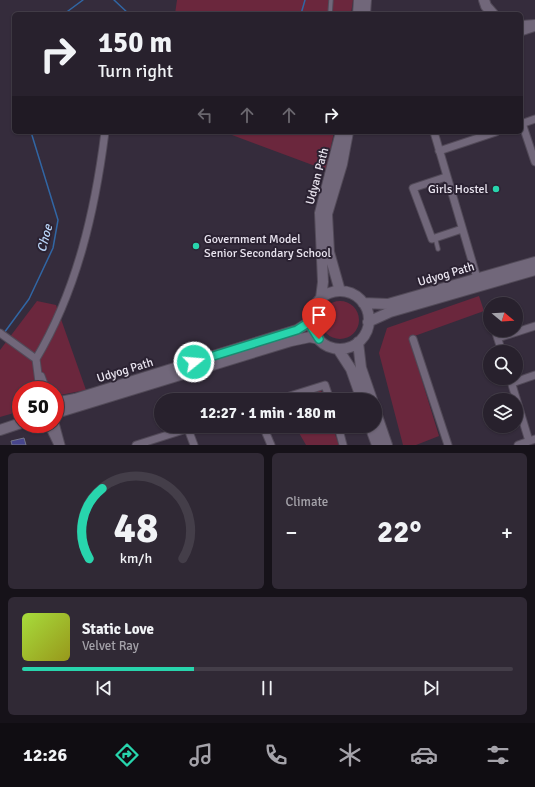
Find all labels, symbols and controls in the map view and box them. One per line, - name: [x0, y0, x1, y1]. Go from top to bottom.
- text: 150 m: [98, 26, 172, 60]
- icon: right: [32, 28, 84, 80]
- text: Turn right: [98, 60, 173, 82]
- icon: left: [194, 104, 216, 126]
- icon: ahead: [236, 104, 258, 126]
- icon: ahead: [278, 104, 300, 126]
- icon: right: [320, 104, 342, 126]
- street label: Udyan Path: [303, 146, 332, 206]
- place label: Girls Hostel: [428, 182, 488, 197]
- marker: Girls Hostel: [491, 184, 501, 194]
- water label: Choe: [34, 221, 57, 254]
- place label: Government Model Senior Secondary School: [204, 232, 332, 261]
- marker: Government Model Senior Secondary School: [191, 241, 201, 251]
- street label: Udyog Path: [416, 259, 476, 290]
- north arrow: [483, 297, 523, 337]
- map controls: [483, 297, 523, 433]
- pin: [302, 298, 336, 339]
- icon: arrive: [308, 304, 330, 326]
- position arrow: [173, 341, 215, 383]
- button: search: [483, 345, 523, 385]
- street label: Udyog Path: [95, 355, 155, 386]
- speed limit sign: 50: [12, 381, 64, 433]
- button: layers: [483, 393, 523, 433]
- text: 12:27 · 1 min · 180 m: [200, 404, 336, 422]
- text: Climate: [286, 494, 328, 510]
- text: 48: [113, 503, 158, 554]
- text: 22°: [377, 514, 421, 551]
- text: −: [286, 519, 297, 546]
- text: +: [501, 519, 513, 546]
- text: km/h: [120, 550, 152, 567]
- text: Static Love: [82, 620, 154, 638]
- text: Velvet Ray: [82, 638, 139, 654]
- icon: previous: [93, 677, 115, 699]
- icon: pause: [256, 677, 278, 699]
- icon: next: [420, 677, 442, 699]
- icon: directions: [113, 741, 141, 769]
- icon: music: [187, 741, 215, 769]
- icon: phone: [262, 741, 290, 769]
- icon: climate: [336, 741, 364, 769]
- icon: car: [410, 741, 438, 769]
- icon: filters: [484, 741, 512, 769]
- text: 12:26: [23, 744, 67, 766]

